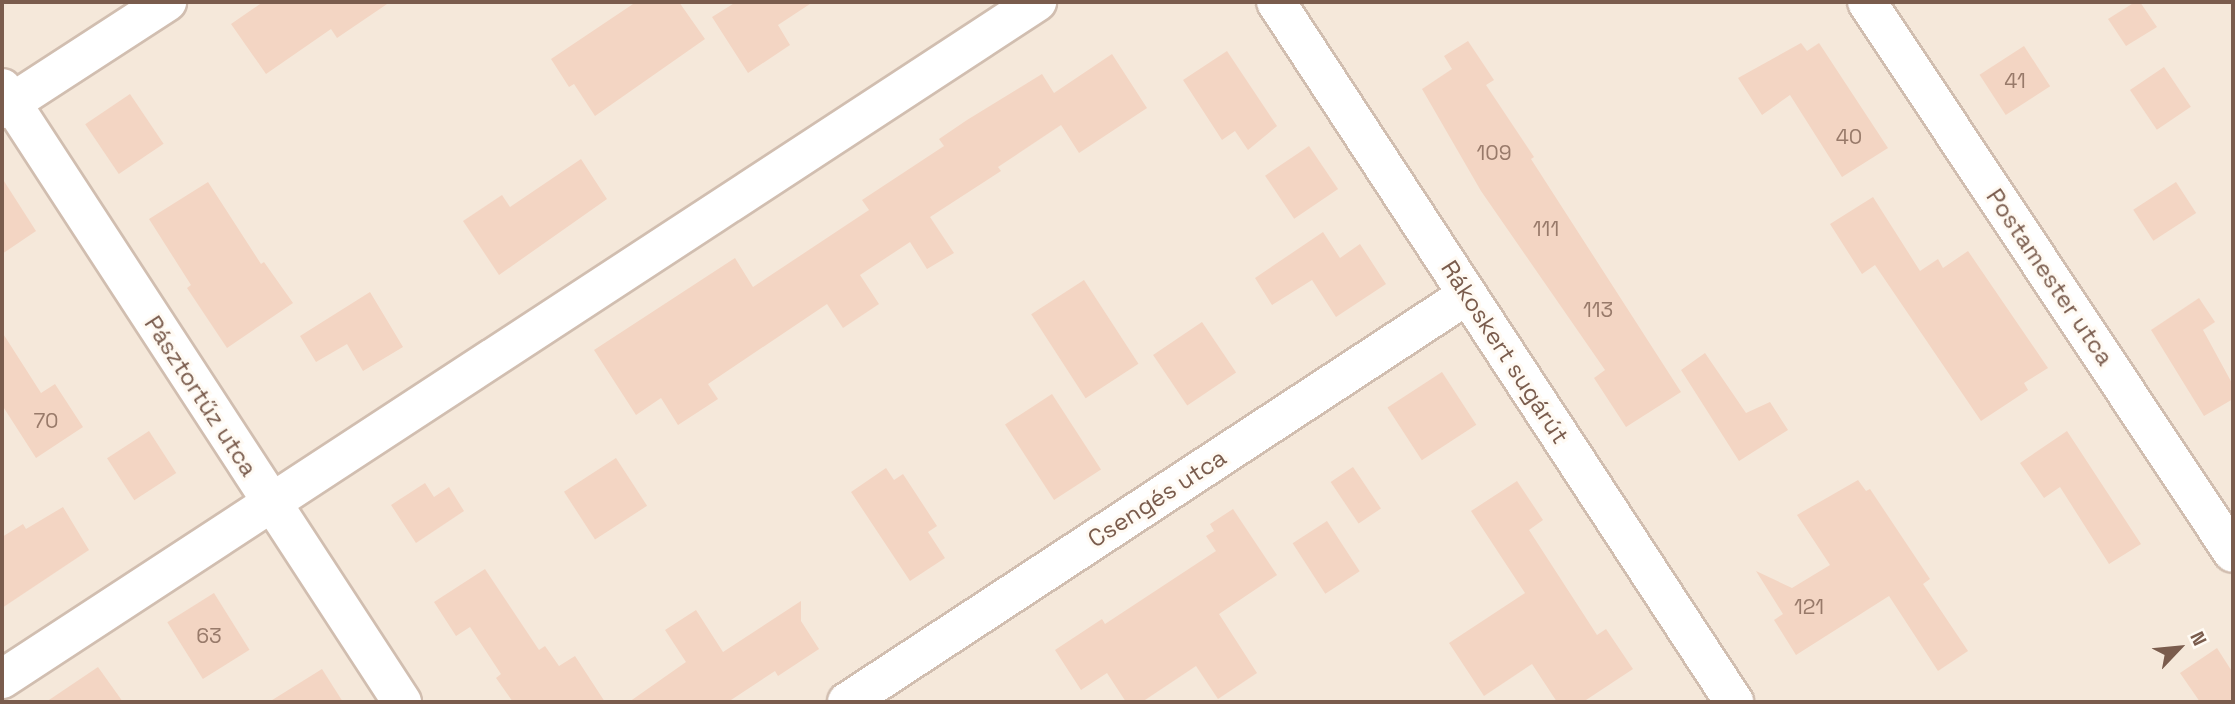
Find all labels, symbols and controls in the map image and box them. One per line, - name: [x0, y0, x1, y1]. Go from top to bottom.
- house number: 41: [2004, 68, 2026, 94]
- house number: 40: [1836, 124, 1862, 150]
- house number: 109: [1476, 140, 1512, 166]
- street label: Postamester utca: [1980, 183, 2120, 371]
- house number: 111: [1533, 216, 1559, 242]
- street label: Rákoskert sugárút: [1435, 255, 1575, 449]
- house number: 113: [1583, 297, 1613, 323]
- street label: Pásztortűz utca: [138, 310, 264, 482]
- house number: 70: [33, 408, 59, 434]
- street label: Csengés utca: [1083, 443, 1231, 553]
- house number: 121: [1794, 594, 1824, 620]
- north arrow: [2144, 613, 2214, 683]
- house number: 63: [196, 623, 222, 649]
- text: N: [2184, 627, 2212, 650]

